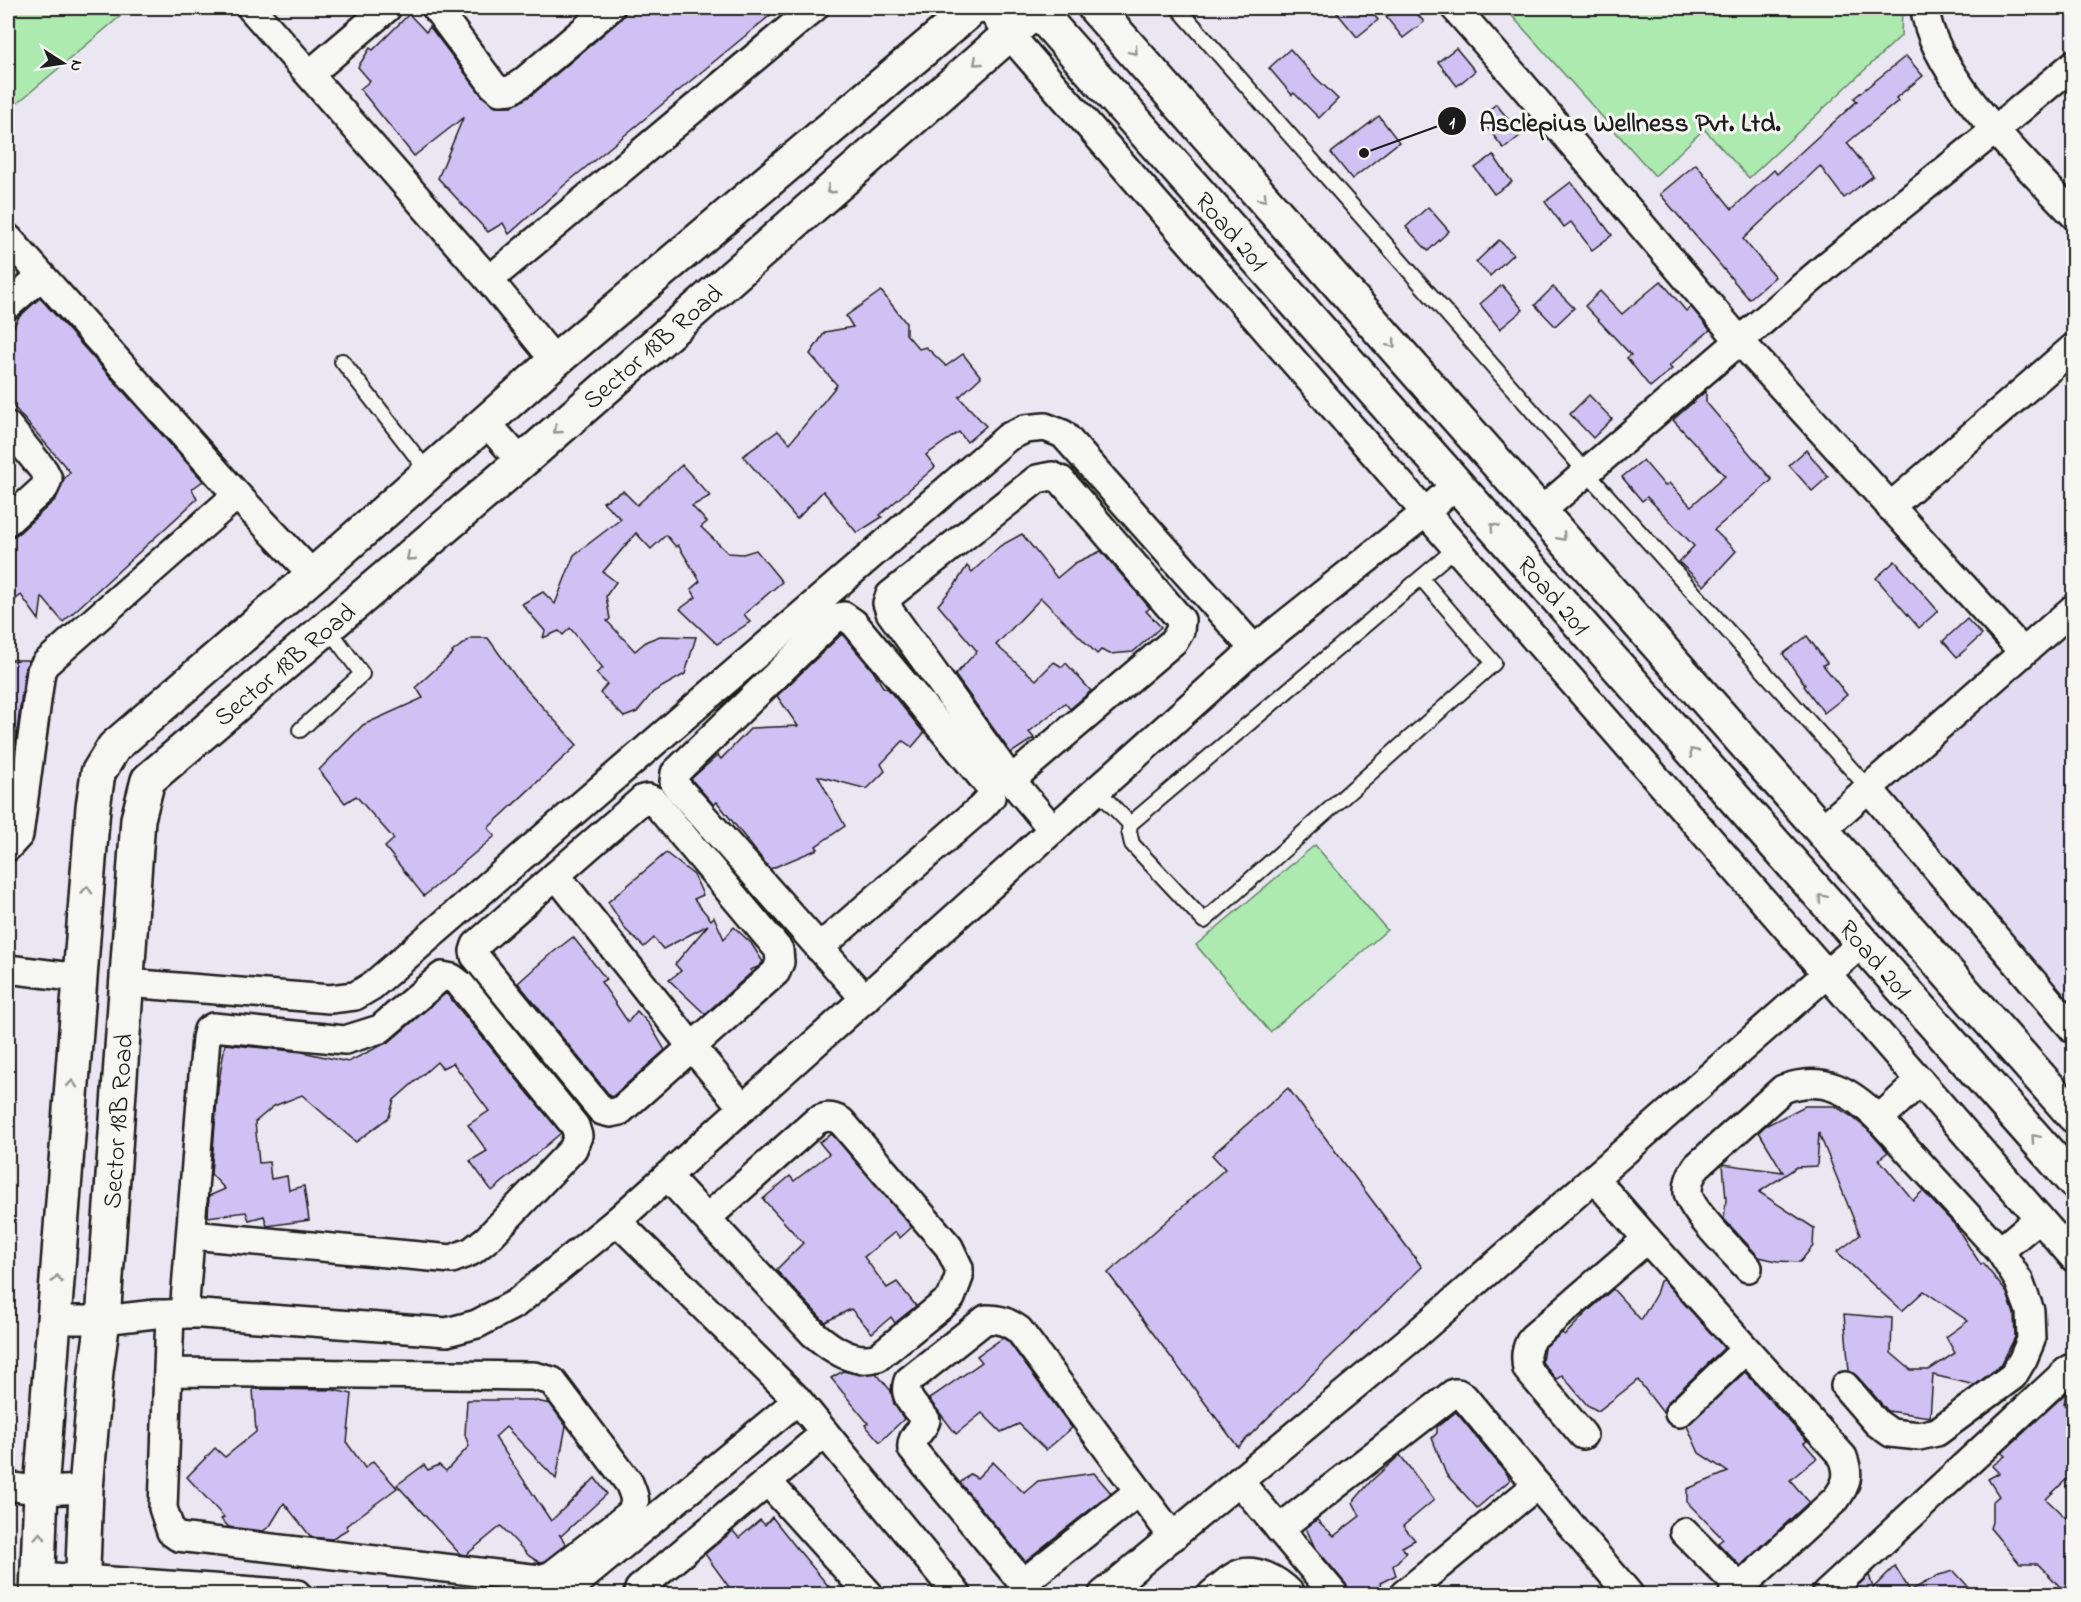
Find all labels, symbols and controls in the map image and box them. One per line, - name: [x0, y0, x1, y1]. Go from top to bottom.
- north arrow: [33, 33, 93, 93]
- one-way arrow: [1127, 44, 1138, 55]
- one-way arrow: [973, 55, 984, 66]
- text: N: [63, 58, 89, 74]
- callout: Asclepius Wellness Pvt. Ltd.: [1437, 99, 1793, 144]
- text: Asclepius Wellness Pvt. Ltd.: [1479, 105, 1781, 144]
- text: 1: [1449, 111, 1455, 137]
- one-way arrow: [826, 183, 837, 194]
- street label: Road 201: [1184, 184, 1275, 281]
- one-way arrow: [1256, 191, 1267, 201]
- street label: Sector 18B Road: [575, 276, 733, 420]
- one-way arrow: [1385, 337, 1396, 348]
- one-way arrow: [553, 423, 564, 434]
- one-way arrow: [1490, 523, 1501, 534]
- one-way arrow: [1555, 530, 1566, 541]
- street label: Road 201: [1506, 548, 1597, 645]
- one-way arrow: [406, 550, 417, 561]
- street label: Sector 18B Road: [207, 595, 366, 737]
- one-way arrow: [1689, 748, 1700, 759]
- one-way arrow: [80, 885, 93, 894]
- one-way arrow: [1818, 894, 1829, 905]
- street label: Road 201: [1828, 912, 1919, 1009]
- street label: Sector 18B Road: [95, 1032, 145, 1210]
- one-way arrow: [65, 1080, 78, 1089]
- one-way arrow: [2031, 1134, 2042, 1145]
- one-way arrow: [51, 1274, 64, 1283]
- one-way arrow: [34, 1532, 46, 1541]

